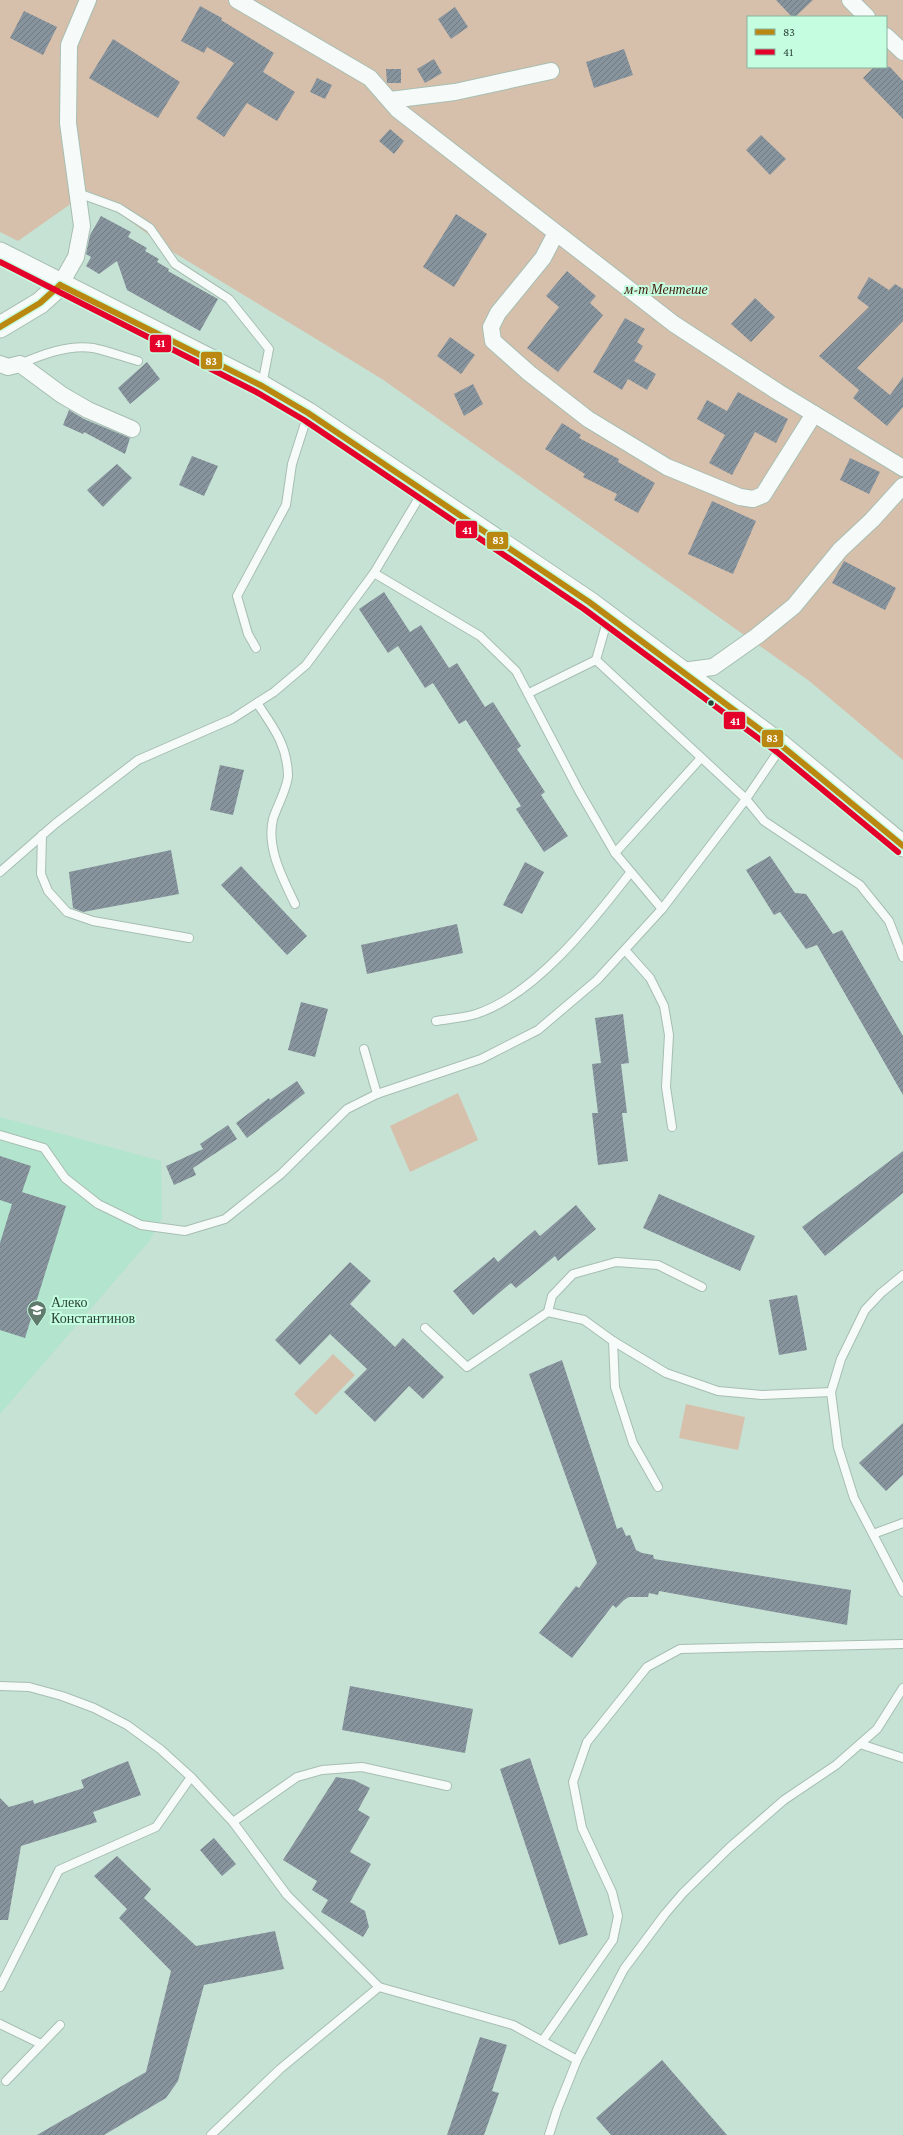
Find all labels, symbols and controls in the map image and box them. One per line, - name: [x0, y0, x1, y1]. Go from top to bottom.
- legend: [747, 16, 887, 68]
- text: 83: [783, 25, 795, 39]
- text: 41: [783, 45, 793, 59]
- park label: м-т Ментeше: [623, 281, 708, 297]
- line badge: 41: [149, 334, 172, 353]
- text: 41: [155, 337, 165, 349]
- line badge: 83: [200, 351, 223, 370]
- text: 83: [205, 355, 217, 367]
- line badge: 41: [455, 520, 478, 539]
- text: 41: [462, 524, 472, 536]
- line badge: 83: [486, 531, 509, 550]
- text: 83: [492, 534, 504, 546]
- unlabelled marker: [706, 698, 716, 708]
- line badge: 41: [723, 711, 746, 730]
- text: 41: [730, 715, 740, 727]
- line badge: 83: [761, 729, 784, 748]
- text: 83: [766, 732, 778, 744]
- place label: Алеко Константинов: [51, 1294, 135, 1326]
- school or university icon: Алеко Константинов: [26, 1299, 48, 1327]

